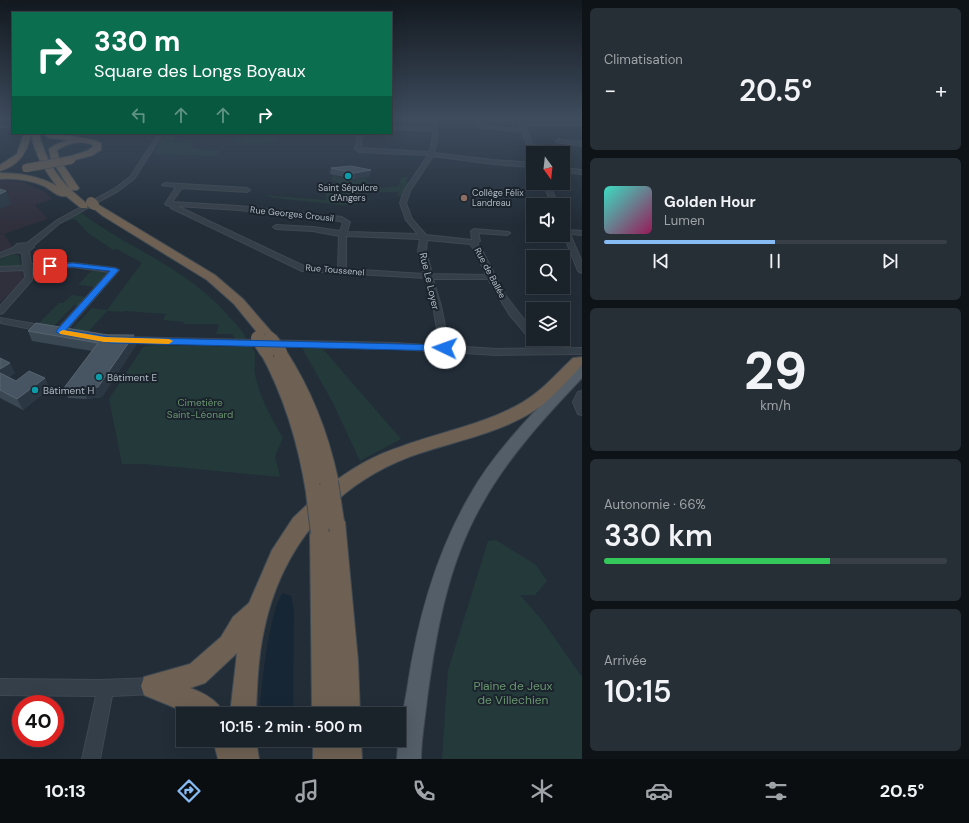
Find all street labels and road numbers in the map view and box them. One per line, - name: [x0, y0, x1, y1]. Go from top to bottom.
- street label: Rue Georges Crousil: [250, 204, 334, 224]
- street label: Rue de Ballée: [472, 246, 508, 300]
- street label: Rue Le Loyer: [417, 251, 442, 311]
- street label: Rue Toussenel: [305, 261, 365, 279]

